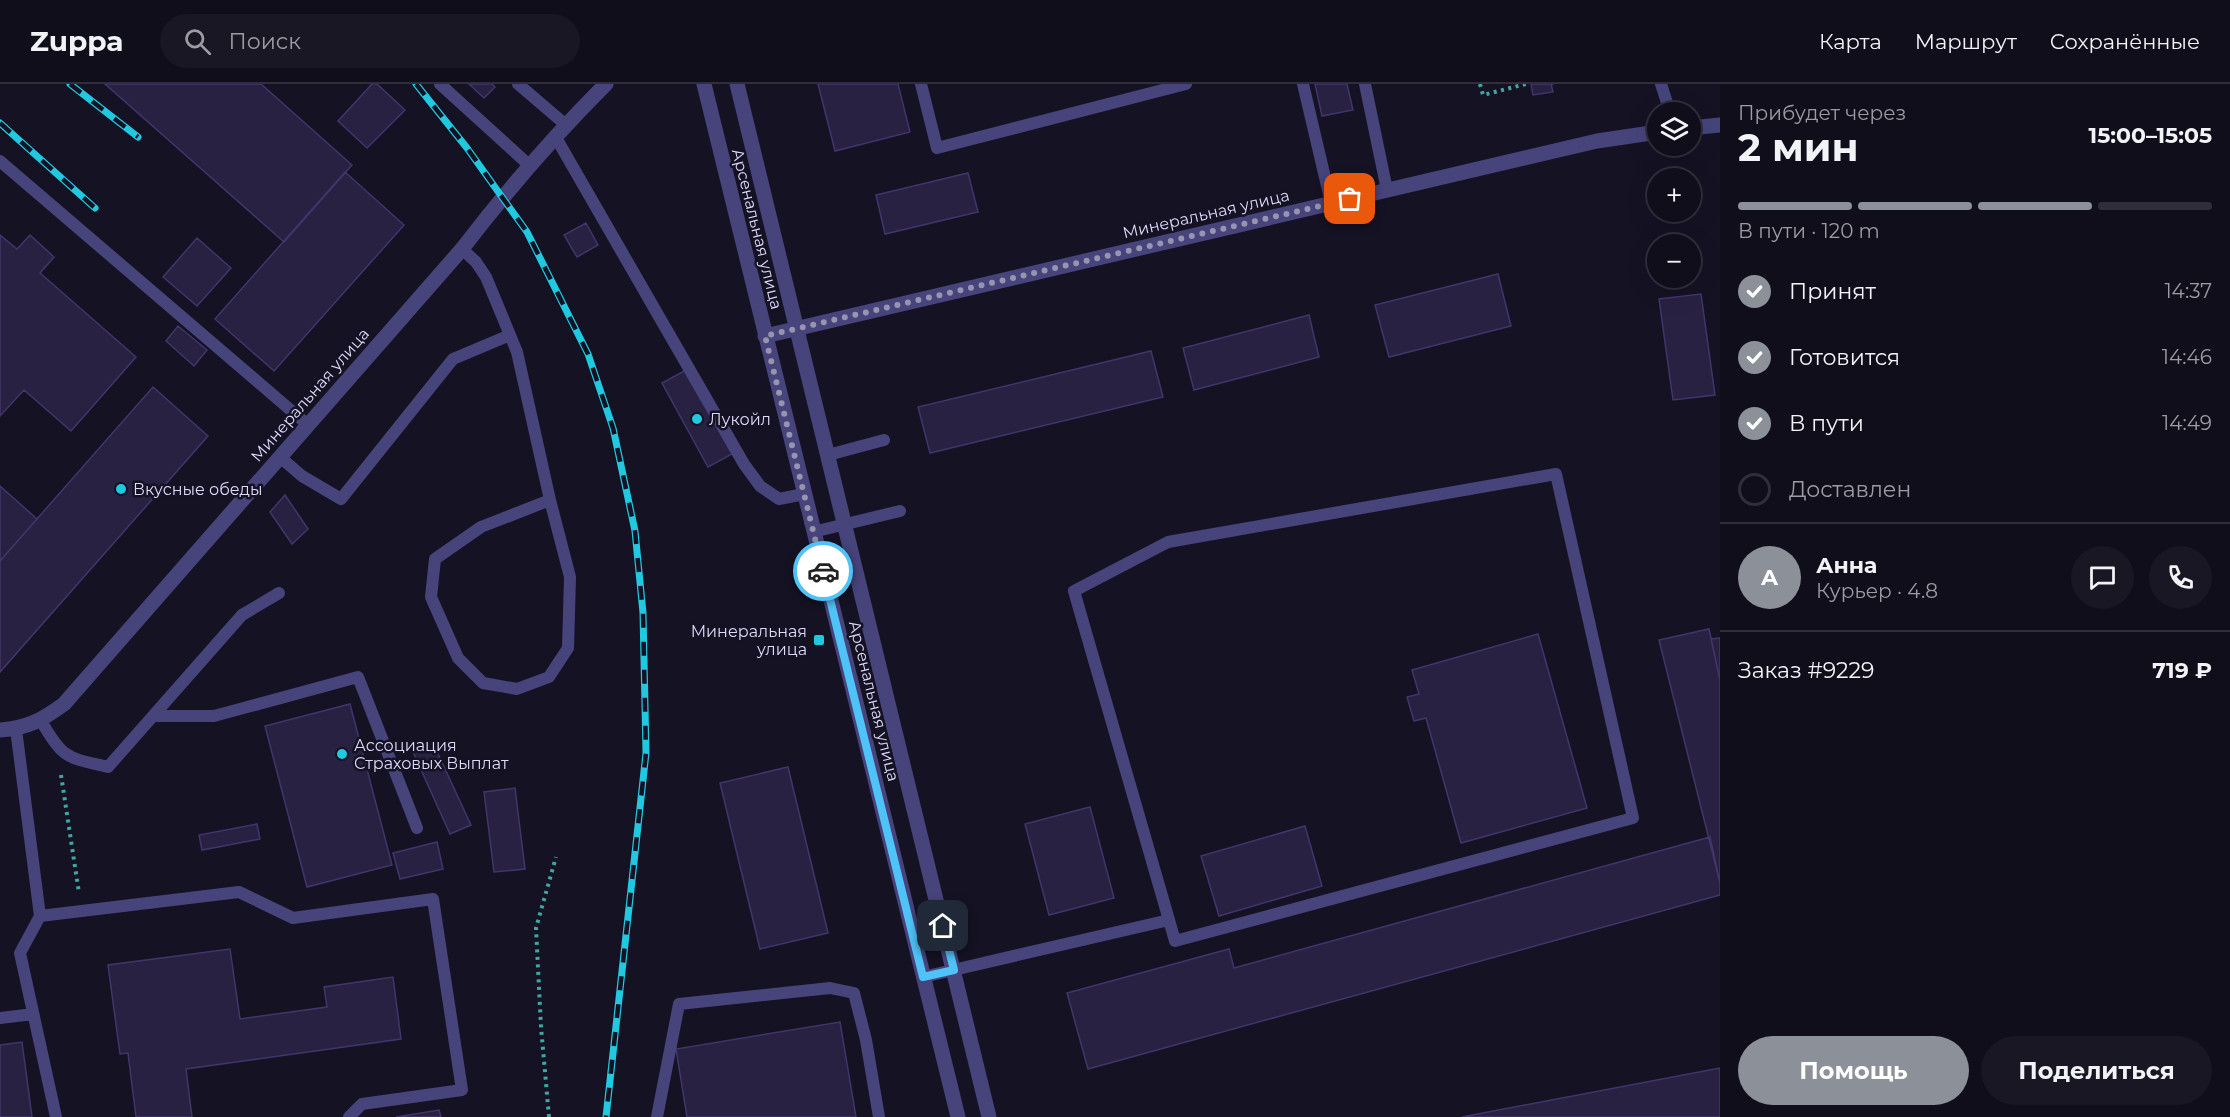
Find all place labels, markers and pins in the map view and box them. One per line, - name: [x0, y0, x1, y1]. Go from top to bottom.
- pin: [1324, 173, 1375, 224]
- place label: Лукойл: [709, 410, 771, 429]
- marker: Лукойл: [690, 412, 704, 426]
- place label: Вкусные обеды: [133, 480, 263, 499]
- marker: Вкусные обеды: [114, 482, 128, 496]
- place label: Минеральная улица: [691, 622, 807, 659]
- marker: Минеральная улица: [812, 633, 826, 647]
- place label: Ассоциация Страховых Выплат: [354, 736, 509, 773]
- marker: Ассоциация Страховых Выплат: [335, 747, 349, 761]
- pin: [917, 900, 968, 951]

